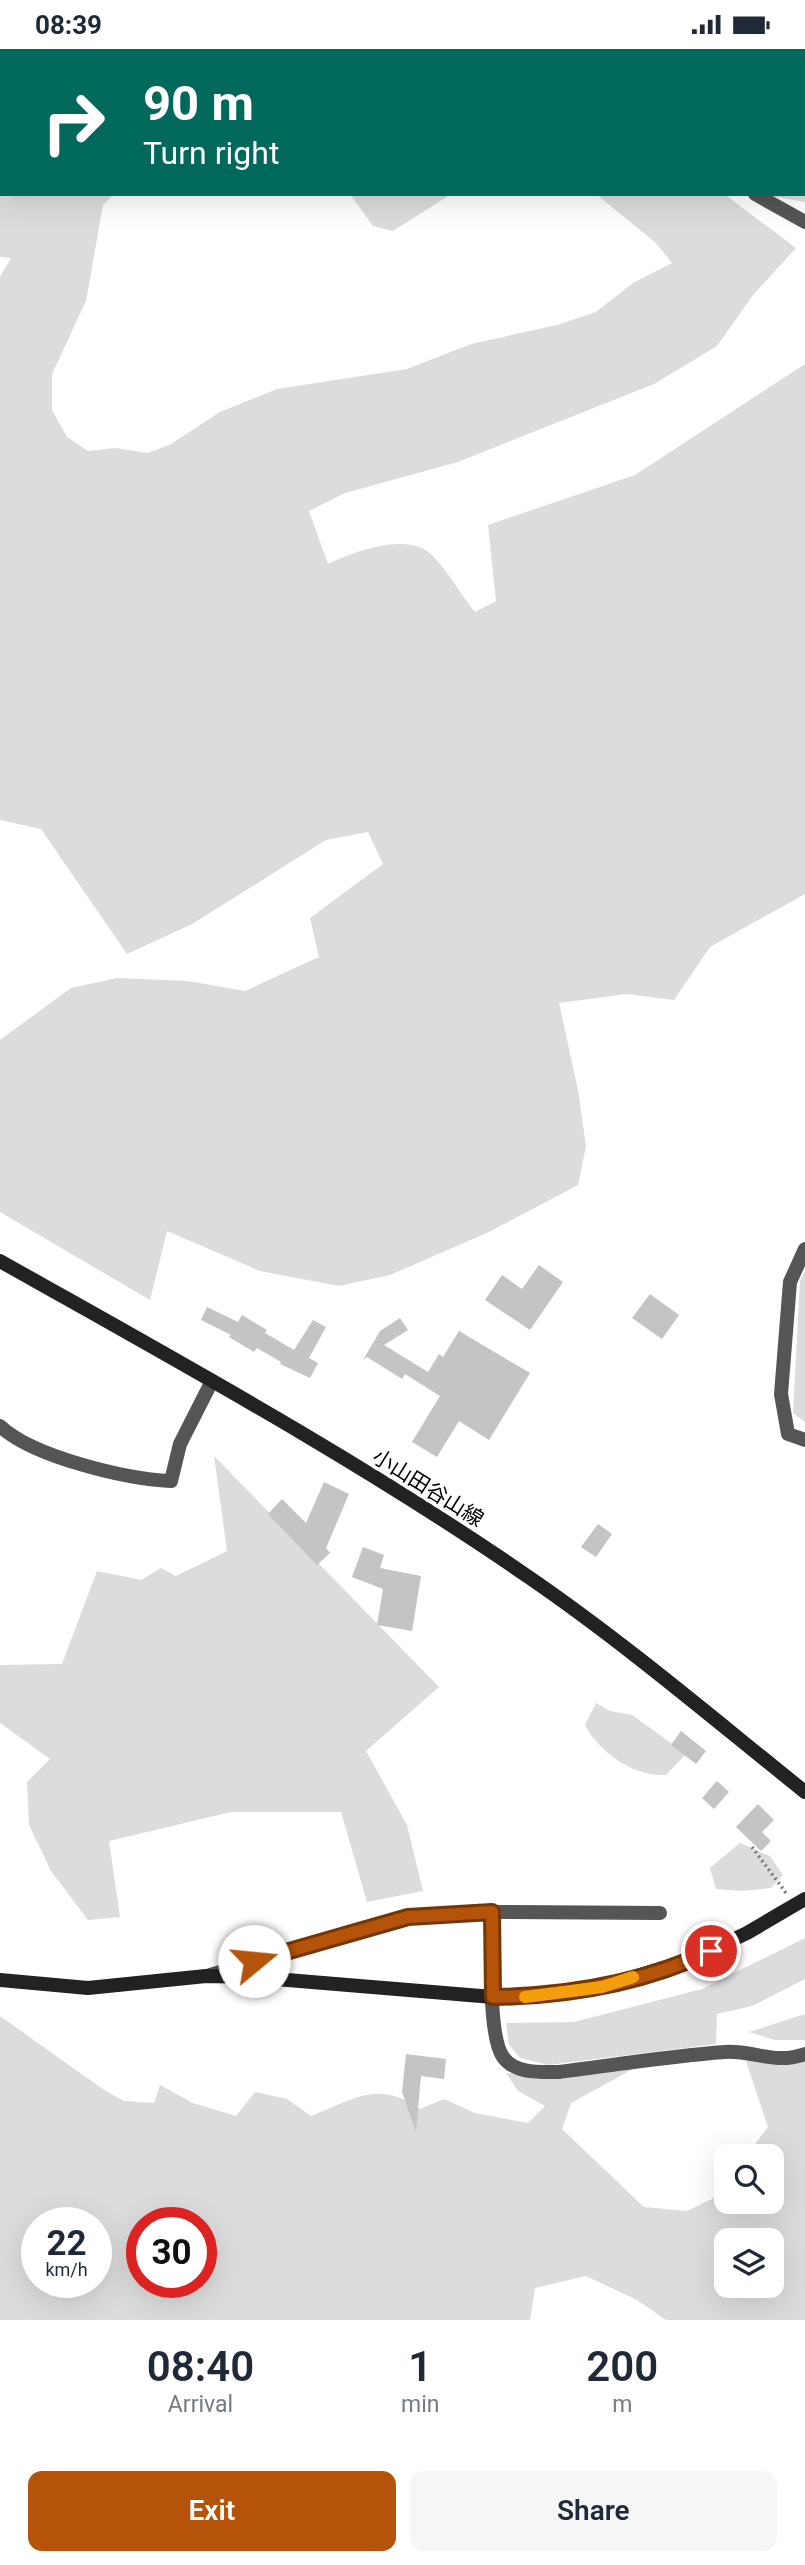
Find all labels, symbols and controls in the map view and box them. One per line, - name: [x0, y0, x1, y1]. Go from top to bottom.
- text: 08:39: [35, 10, 102, 40]
- text: 90 m: [143, 75, 254, 132]
- icon: right: [28, 77, 119, 168]
- text: Turn right: [143, 134, 279, 172]
- street label: 小山田谷山線: [368, 1444, 488, 1532]
- pin: [681, 1921, 741, 1981]
- position arrow: [217, 1924, 291, 1998]
- icon: arrive: [692, 1932, 730, 1970]
- map controls: [714, 2144, 784, 2298]
- button: search: [714, 2144, 784, 2214]
- speed limit sign: 30: [126, 2207, 217, 2298]
- text: 22: [46, 2223, 87, 2264]
- button: layers: [714, 2228, 784, 2298]
- text: km/h: [45, 2259, 88, 2280]
- text: 08:40: [147, 2342, 254, 2391]
- text: 1: [408, 2342, 432, 2391]
- text: 200: [586, 2342, 658, 2391]
- text: Arrival: [168, 2391, 233, 2418]
- text: min: [401, 2391, 439, 2418]
- text: m: [612, 2391, 632, 2418]
- button: Exit: [28, 2471, 396, 2551]
- button: Share: [410, 2471, 777, 2551]

